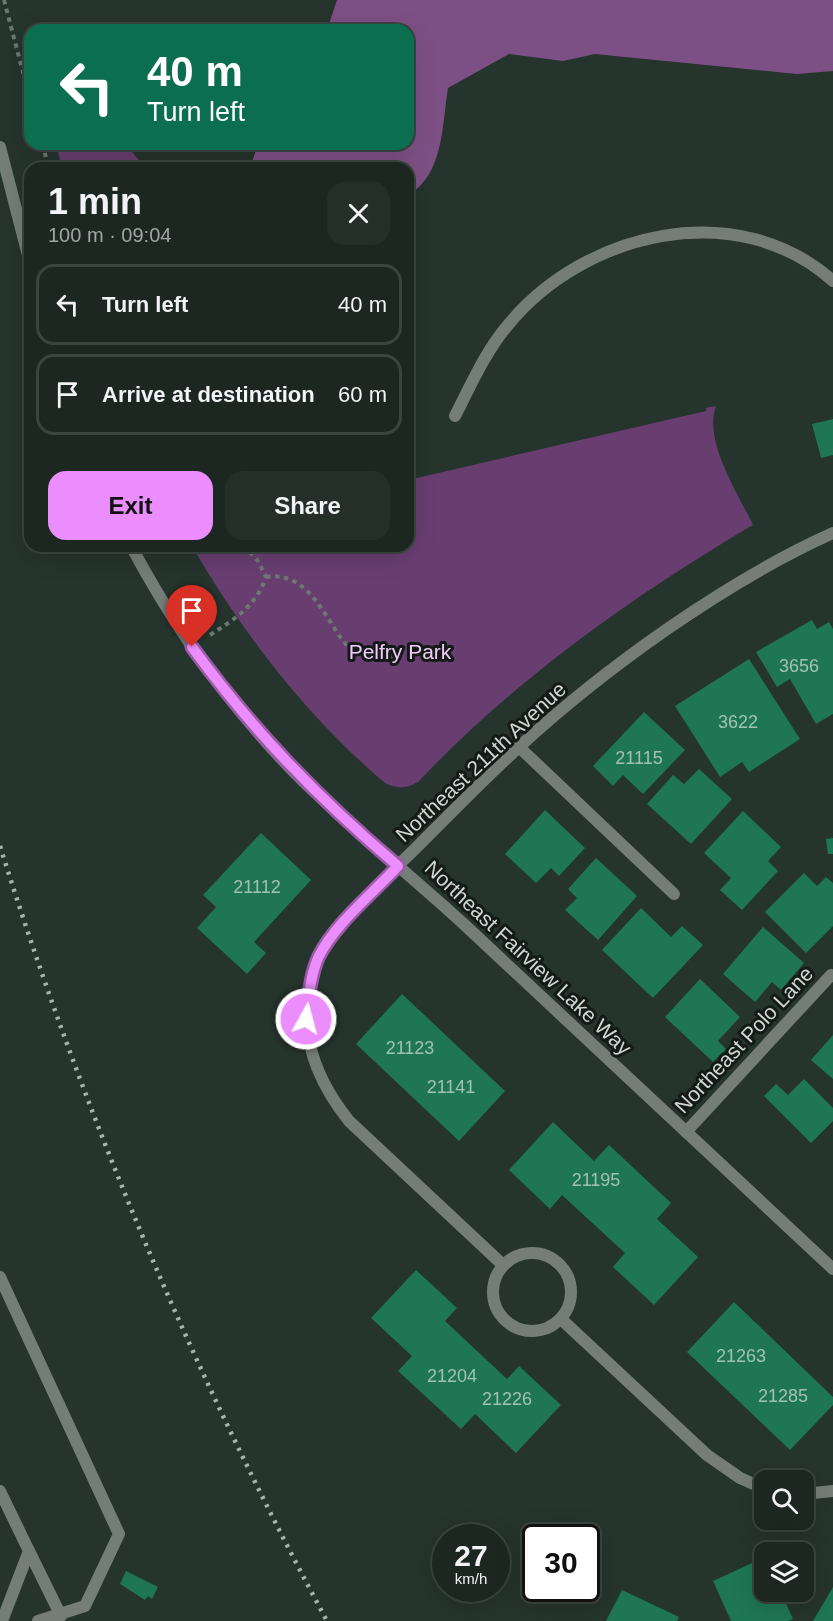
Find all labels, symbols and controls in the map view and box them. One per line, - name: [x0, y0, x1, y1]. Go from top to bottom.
- icon: left: [48, 48, 126, 126]
- text: 40 m: [147, 48, 243, 95]
- text: Turn left: [147, 97, 245, 127]
- text: 1 min: [48, 181, 142, 222]
- button: close: [327, 182, 390, 245]
- text: 100 m · 09:04: [48, 224, 171, 246]
- icon: left: [51, 288, 84, 321]
- text: Turn left: [102, 292, 188, 317]
- text: 40 m: [338, 292, 387, 317]
- icon: arrive: [51, 378, 84, 411]
- text: Arrive at destination: [102, 382, 315, 407]
- text: 60 m: [338, 382, 387, 407]
- button: Exit: [48, 471, 213, 540]
- button: Share: [225, 471, 390, 540]
- pin: [166, 585, 217, 647]
- icon: arrive: [175, 594, 208, 627]
- park label: Pelfry Park: [349, 640, 452, 663]
- house number: 3656: [779, 656, 819, 676]
- street label: Northeast 211th Avenue: [391, 677, 570, 846]
- house number: 3622: [718, 712, 758, 732]
- house number: 21115: [615, 748, 663, 768]
- street label: Northeast Fairview Lake Way: [420, 856, 637, 1060]
- house number: 21112: [233, 877, 281, 897]
- street label: Northeast Polo Lane: [670, 962, 817, 1118]
- position arrow: [274, 987, 338, 1051]
- house number: 21123: [386, 1038, 434, 1058]
- house number: 21141: [427, 1077, 475, 1097]
- house number: 21195: [572, 1170, 620, 1190]
- house number: 21263: [716, 1346, 766, 1366]
- house number: 21204: [427, 1366, 477, 1386]
- house number: 21285: [758, 1386, 808, 1406]
- house number: 21226: [482, 1389, 532, 1409]
- map controls: [754, 1470, 814, 1602]
- button: search: [754, 1470, 814, 1530]
- speed limit sign: 30: [522, 1524, 600, 1602]
- text: 27: [454, 1539, 488, 1572]
- button: layers: [754, 1542, 814, 1602]
- text: km/h: [455, 1570, 487, 1587]

